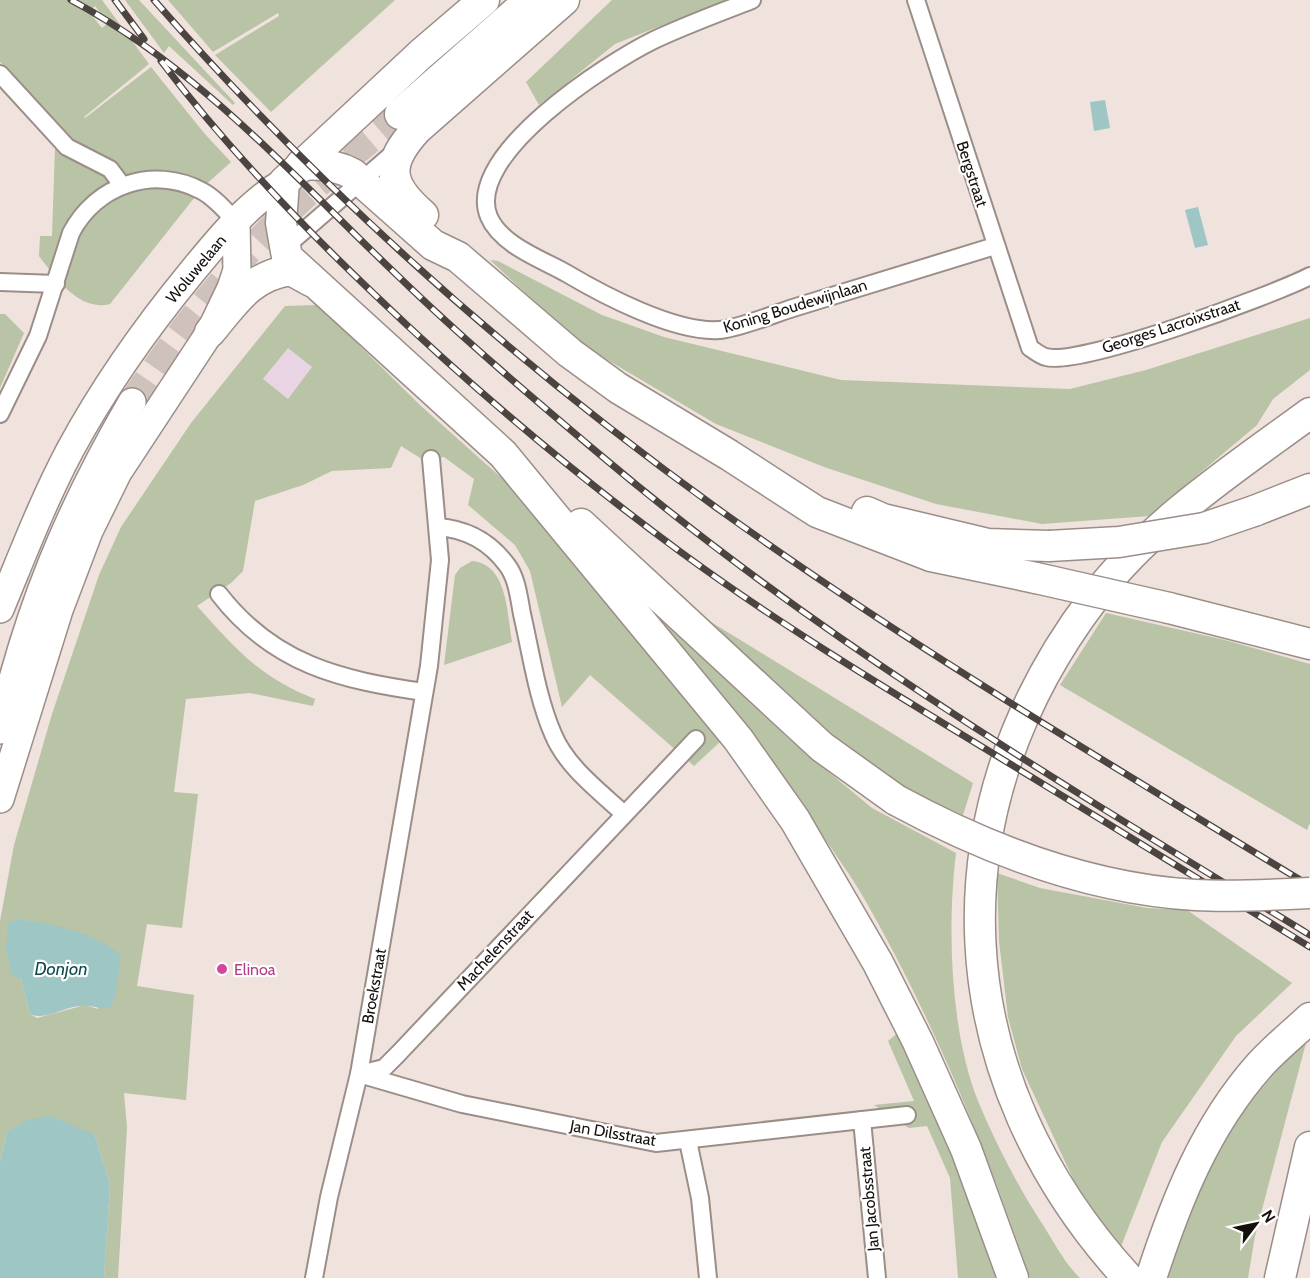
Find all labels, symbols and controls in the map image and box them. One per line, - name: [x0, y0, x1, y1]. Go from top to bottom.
- street label: Bergstraat: [952, 139, 992, 210]
- street label: Woluwelaan: [162, 231, 230, 307]
- street label: Koning Boudewijnlaan: [721, 275, 869, 337]
- street label: Georges Lacroixstraat: [1100, 295, 1243, 357]
- street label: Machelenstraat: [453, 905, 538, 994]
- street label: Broekstraat: [358, 946, 390, 1025]
- water label: Donjon: [35, 958, 88, 980]
- place label: Elinoa: [234, 960, 276, 979]
- marker: Elinoa: [215, 962, 229, 976]
- street label: Jan Dilsstraat: [568, 1116, 658, 1150]
- street label: Jan Jacobsstraat: [855, 1145, 883, 1253]
- north arrow: [1226, 1194, 1286, 1254]
- text: N: [1257, 1206, 1279, 1226]

